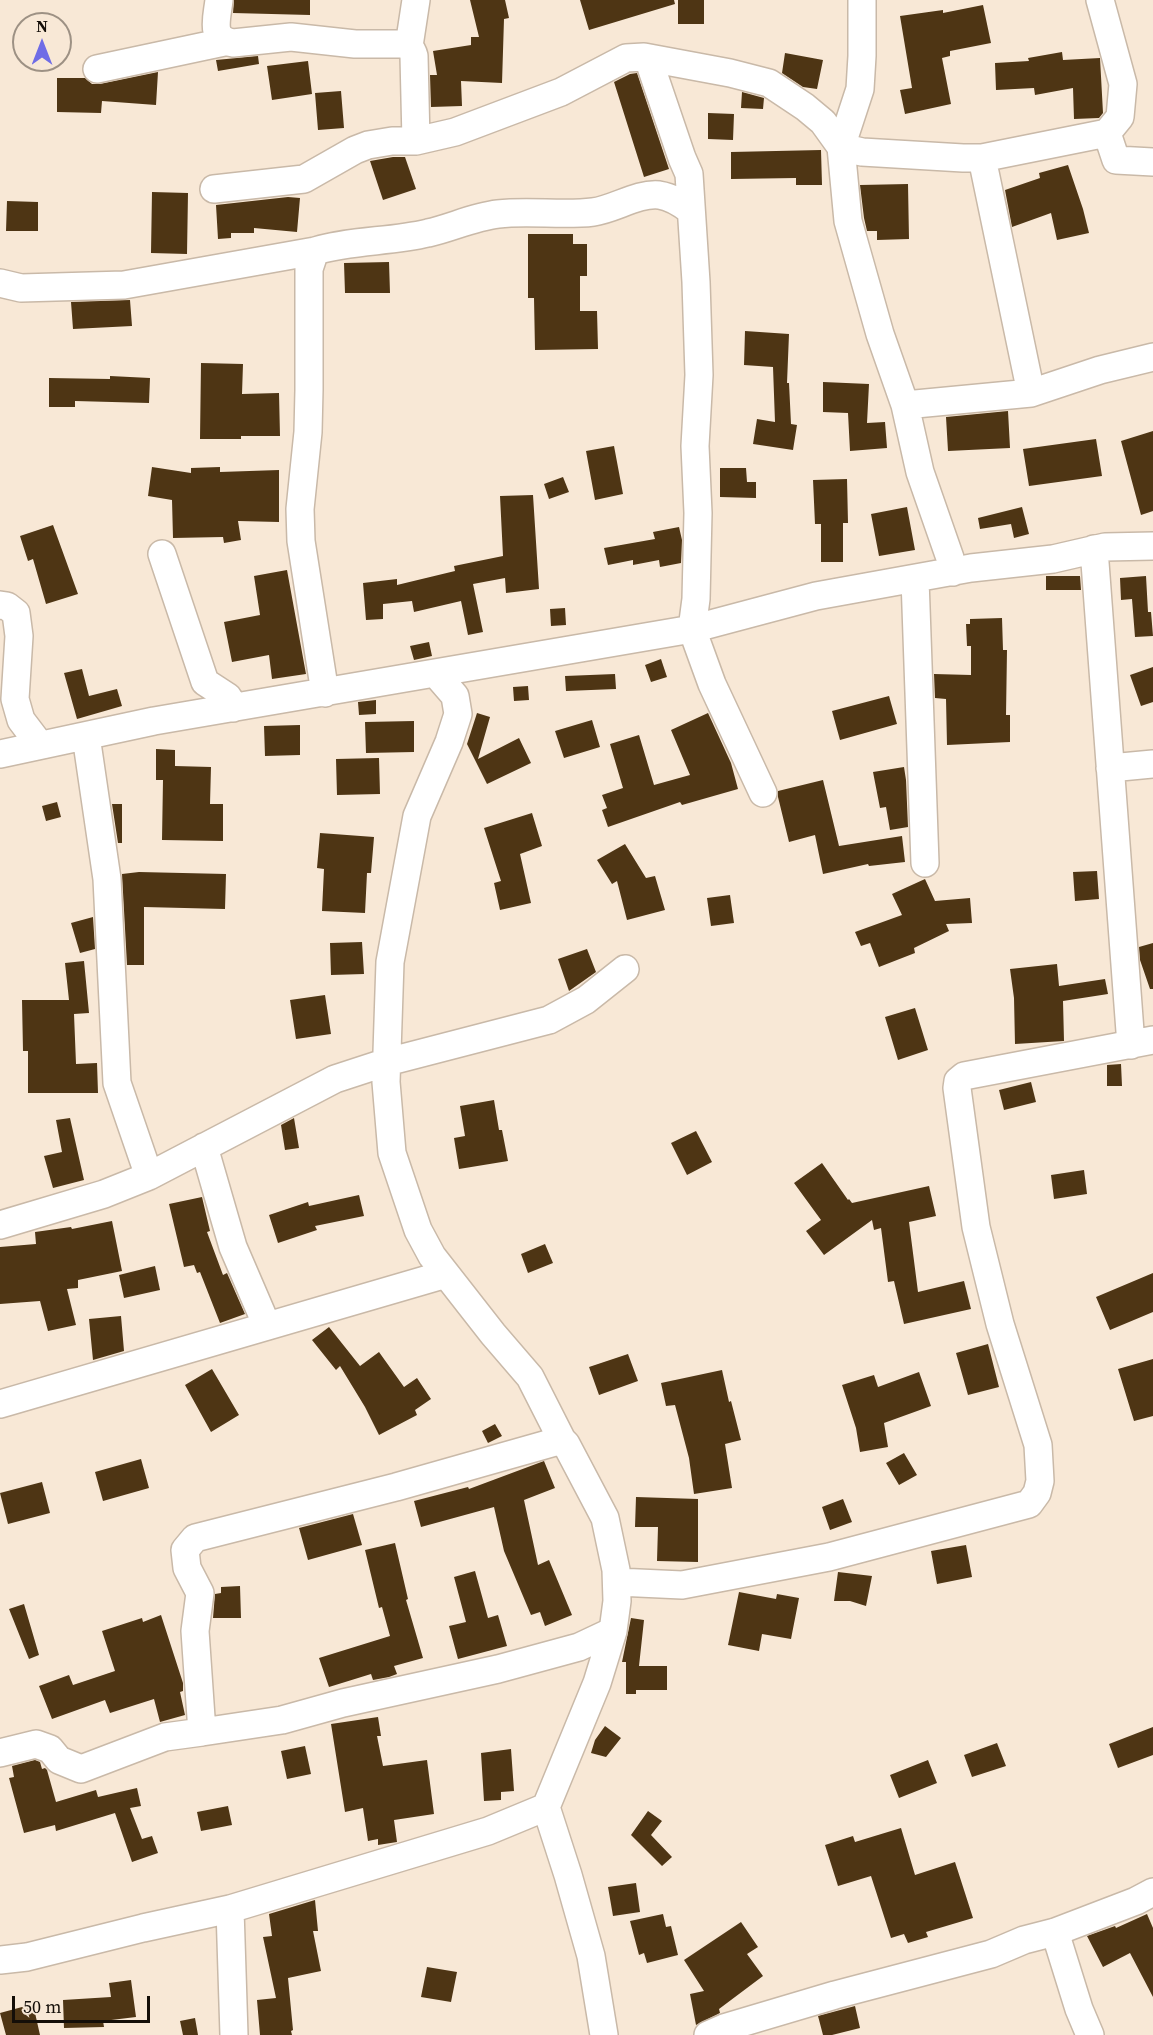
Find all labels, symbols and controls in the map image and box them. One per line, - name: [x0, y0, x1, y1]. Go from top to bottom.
- north arrow: [12, 12, 72, 72]
- text: N: [36, 15, 48, 37]
- scale bar: [15, 1984, 153, 2022]
- text: 50 m: [23, 1994, 61, 2019]

